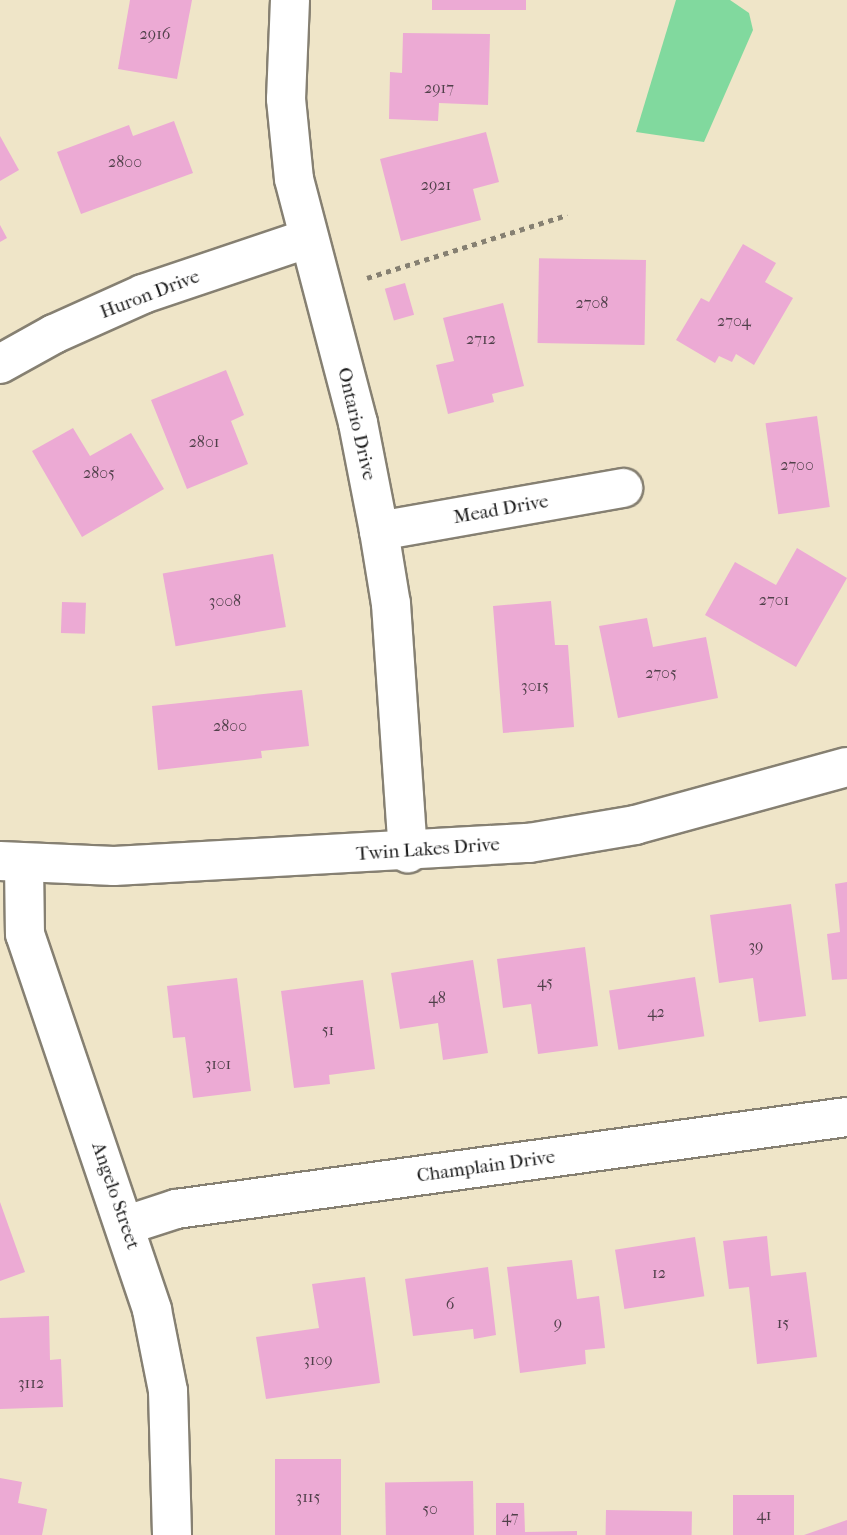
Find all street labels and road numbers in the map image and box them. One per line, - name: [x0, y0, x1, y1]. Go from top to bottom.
- street label: Huron Drive: [97, 266, 203, 324]
- street label: Ontario Drive: [332, 365, 380, 483]
- street label: Mead Drive: [452, 490, 550, 530]
- street label: Twin Lakes Drive: [355, 834, 501, 866]
- street label: Angelo Street: [86, 1139, 144, 1253]
- street label: Champlain Drive: [415, 1146, 557, 1188]

